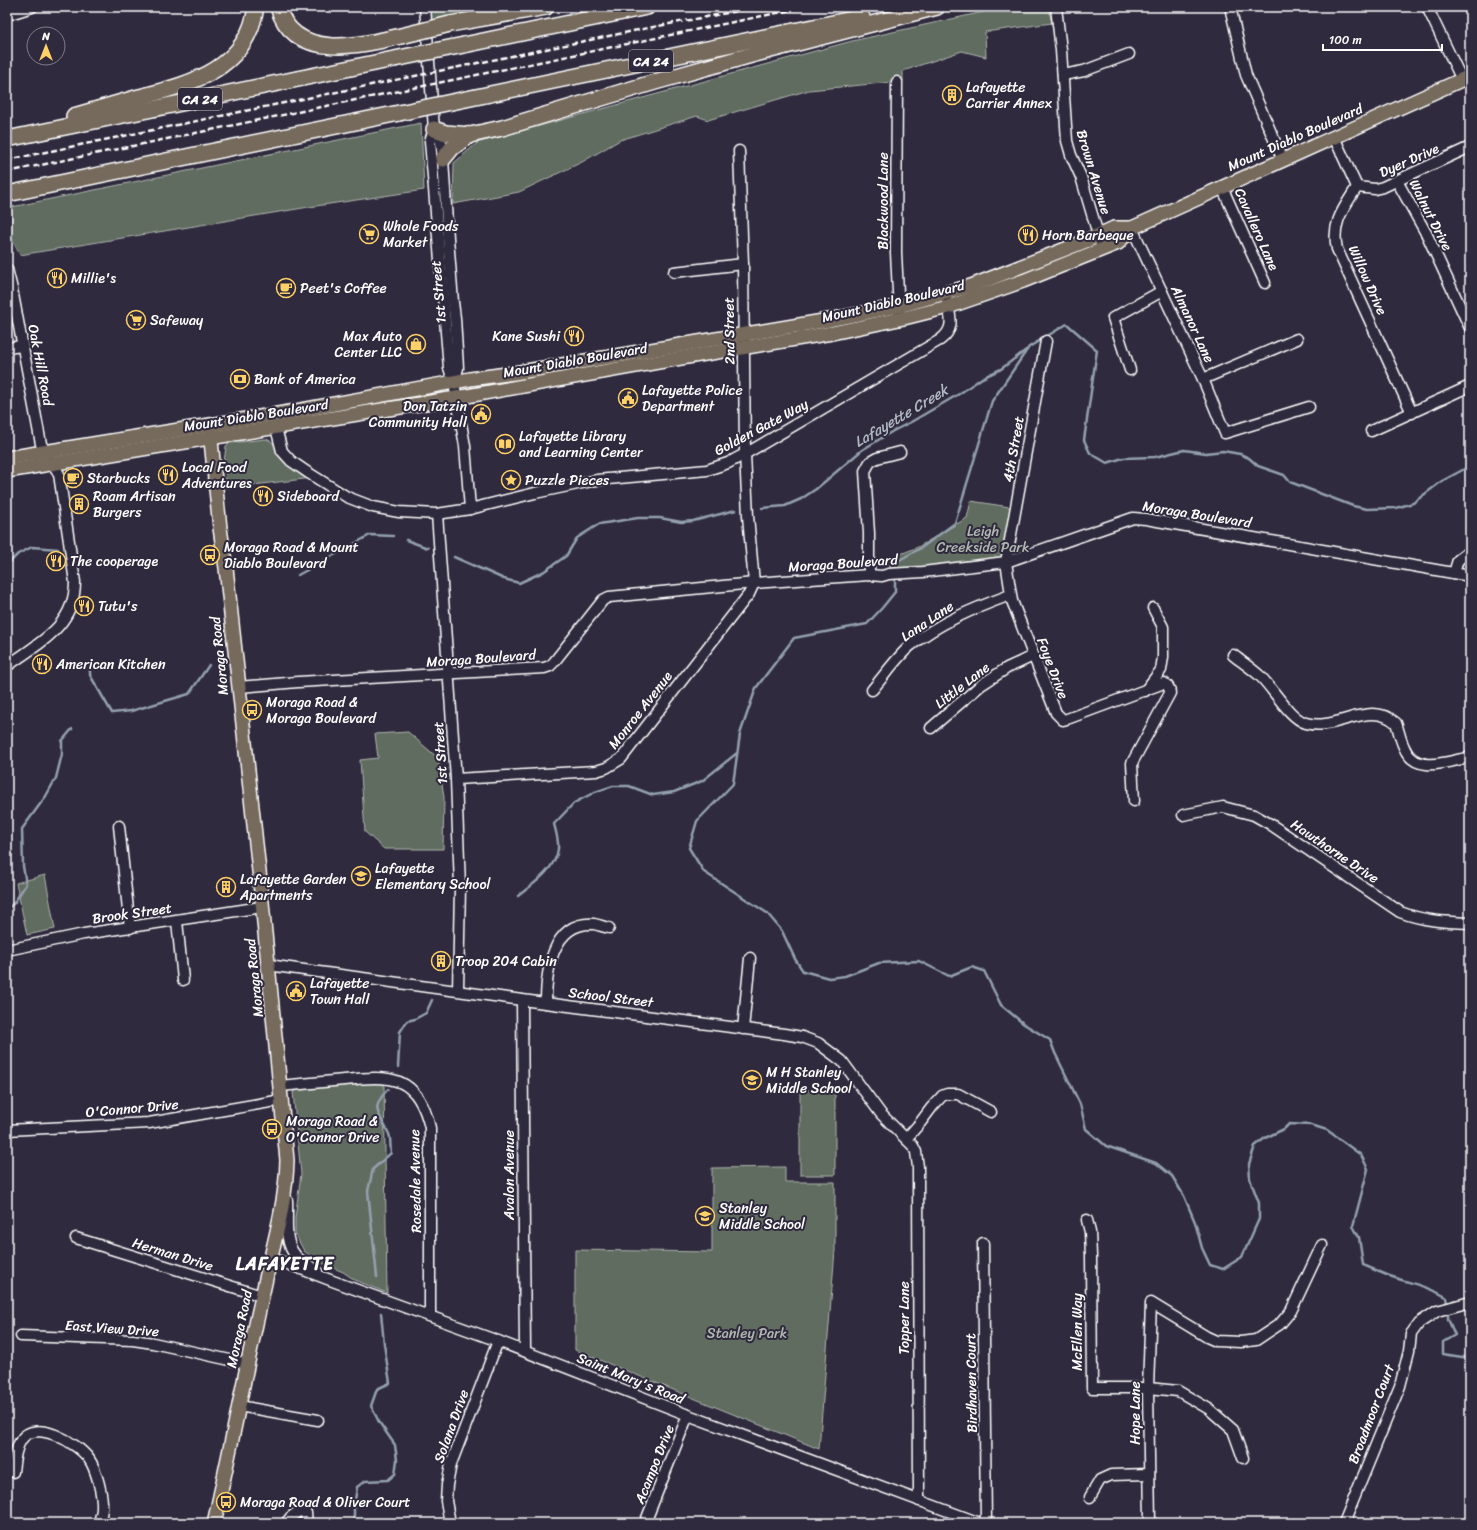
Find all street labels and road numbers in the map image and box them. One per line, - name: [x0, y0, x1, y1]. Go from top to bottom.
- road number: CA 24: [629, 50, 673, 72]
- road number: CA 24: [178, 88, 222, 110]
- street label: Mount Diablo Boulevard: [1223, 96, 1368, 179]
- street label: Brown Avenue: [1069, 127, 1118, 218]
- street label: Dyer Drive: [1375, 136, 1443, 185]
- street label: Blackwood Lane: [871, 152, 896, 250]
- street label: Walnut Drive: [1402, 175, 1459, 256]
- street label: Cavallero Lane: [1227, 184, 1286, 275]
- street label: Willow Drive: [1341, 241, 1394, 319]
- street label: 1st Street: [423, 260, 454, 324]
- street label: Mount Diablo Boulevard: [819, 273, 969, 330]
- street label: Almanor Lane: [1163, 280, 1221, 367]
- street label: 2nd Street: [716, 297, 743, 365]
- street label: Oak Hill Road: [20, 322, 61, 410]
- street label: Mount Diablo Boulevard: [501, 335, 651, 385]
- street label: Mount Diablo Boulevard: [182, 391, 332, 439]
- street label: Golden Gate Way: [710, 392, 813, 463]
- street label: 4th Street: [995, 414, 1032, 484]
- street label: Moraga Boulevard: [1141, 494, 1255, 536]
- street label: Moraga Boulevard: [787, 547, 900, 580]
- street label: Lana Lane: [895, 594, 959, 649]
- street label: Moraga Road: [203, 614, 236, 697]
- street label: Foye Drive: [1029, 634, 1076, 703]
- street label: Moraga Boulevard: [425, 642, 538, 675]
- street label: Little Lane: [929, 656, 996, 715]
- street label: Monroe Avenue: [602, 665, 679, 755]
- street label: 1st Street: [426, 721, 455, 785]
- street label: Hawthorne Drive: [1285, 812, 1384, 890]
- street label: Brook Street: [91, 896, 173, 931]
- street label: Moraga Road: [238, 936, 271, 1019]
- street label: School Street: [567, 980, 656, 1015]
- street label: O'Connor Drive: [84, 1092, 180, 1125]
- street label: Rosedale Avenue: [402, 1129, 429, 1233]
- street label: Avalon Avenue: [497, 1130, 522, 1221]
- street label: Herman Drive: [129, 1230, 216, 1279]
- street label: Topper Lane: [892, 1281, 917, 1355]
- street label: Moraga Road: [219, 1286, 260, 1370]
- street label: McEllen Way: [1065, 1292, 1090, 1371]
- street label: East View Drive: [64, 1313, 160, 1344]
- street label: Birdhaven Court: [958, 1333, 985, 1433]
- street label: Saint Mary's Road: [573, 1345, 690, 1412]
- street label: Broadmoor Court: [1341, 1359, 1402, 1468]
- street label: Hope Lane: [1123, 1381, 1148, 1445]
- street label: Solana Drive: [427, 1386, 476, 1467]
- street label: Acampo Drive: [627, 1421, 682, 1509]

